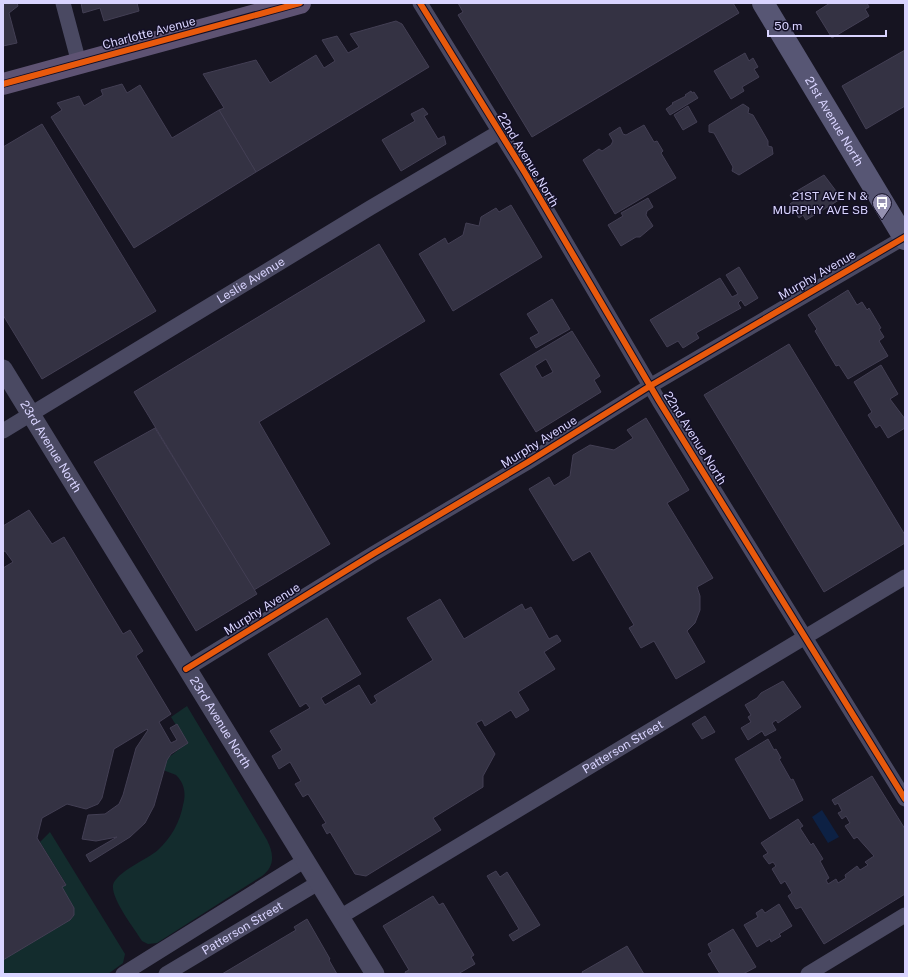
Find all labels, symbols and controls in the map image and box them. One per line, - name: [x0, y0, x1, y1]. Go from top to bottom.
- scale bar: [768, 12, 886, 38]
- street label: Charlotte Avenue: [101, 14, 197, 52]
- text: 50 m: [774, 19, 802, 33]
- street label: 21st Avenue North: [802, 74, 866, 168]
- street label: 22nd Avenue North: [494, 110, 562, 210]
- place label: 21ST AVE N & MURPHY AVE SB: [772, 189, 868, 217]
- bus stop icon: 21ST AVE N & MURPHY AVE SB: [871, 192, 893, 220]
- street label: Murphy Avenue: [776, 247, 858, 303]
- street label: Leslie Avenue: [214, 254, 288, 306]
- street label: 22nd Avenue North: [661, 389, 729, 487]
- street label: 23rd Avenue North: [17, 398, 84, 495]
- street label: Murphy Avenue: [499, 413, 580, 471]
- street label: Murphy Avenue: [222, 580, 303, 638]
- street label: 23rd Avenue North: [187, 674, 254, 771]
- street label: Patterson Street: [580, 717, 666, 777]
- street label: Patterson Street: [199, 899, 286, 958]

